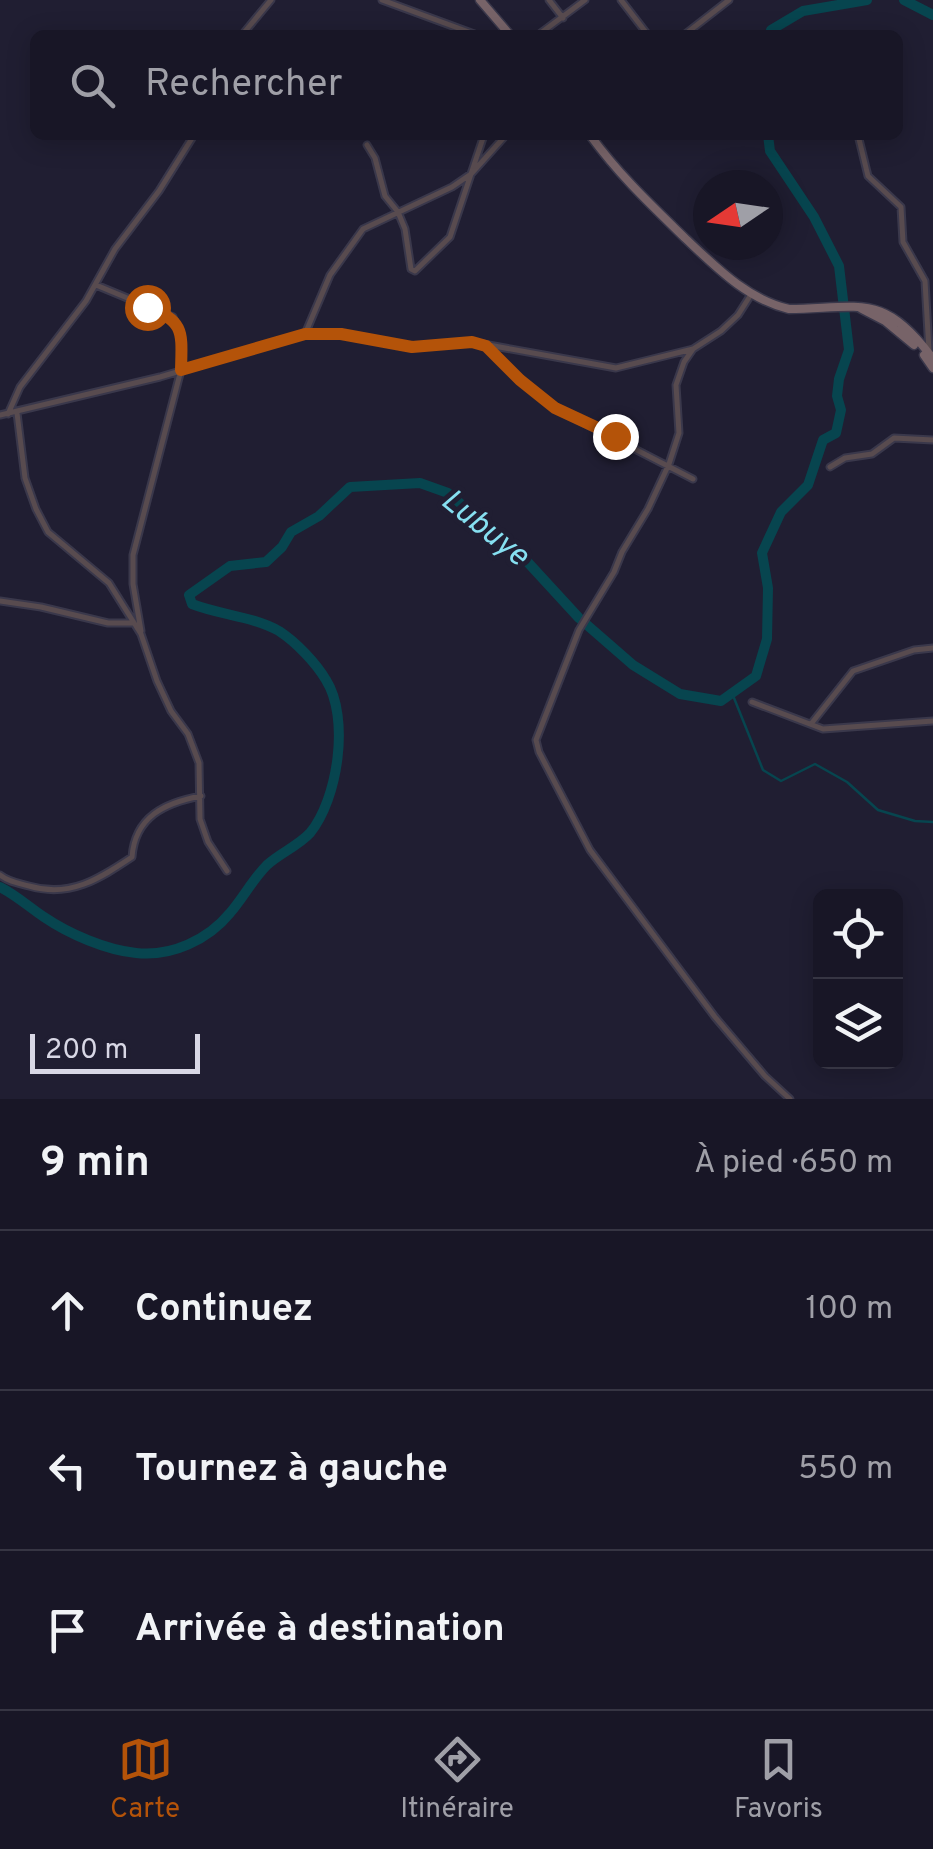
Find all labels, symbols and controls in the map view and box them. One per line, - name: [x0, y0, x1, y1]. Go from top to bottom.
- search box: [30, 30, 903, 140]
- icon: search: [65, 58, 120, 113]
- text: Rechercher: [145, 61, 343, 110]
- north arrow: [693, 170, 783, 260]
- route start: [125, 285, 171, 331]
- route end: [593, 414, 639, 460]
- water label: Lubuye: [432, 481, 537, 577]
- map controls: [813, 889, 903, 1069]
- button: locate: [813, 889, 903, 979]
- button: layers: [813, 979, 903, 1069]
- scale bar: [30, 1029, 200, 1074]
- text: 200 m: [45, 1033, 128, 1069]
- text: 9 min: [40, 1138, 150, 1191]
- text: À pied · 650 m: [694, 1144, 893, 1184]
- icon: ahead: [40, 1283, 95, 1338]
- text: Continuez: [135, 1286, 313, 1335]
- text: 100 m: [806, 1290, 893, 1330]
- icon: left: [40, 1443, 95, 1498]
- text: Tournez à gauche: [135, 1446, 448, 1495]
- text: 550 m: [798, 1450, 893, 1490]
- icon: arrive: [40, 1603, 95, 1658]
- text: Arrivée à destination: [135, 1606, 505, 1655]
- tab: Carte: [110, 1732, 180, 1828]
- tab: Itinéraire: [400, 1732, 514, 1828]
- tab: Favoris: [734, 1732, 823, 1828]

